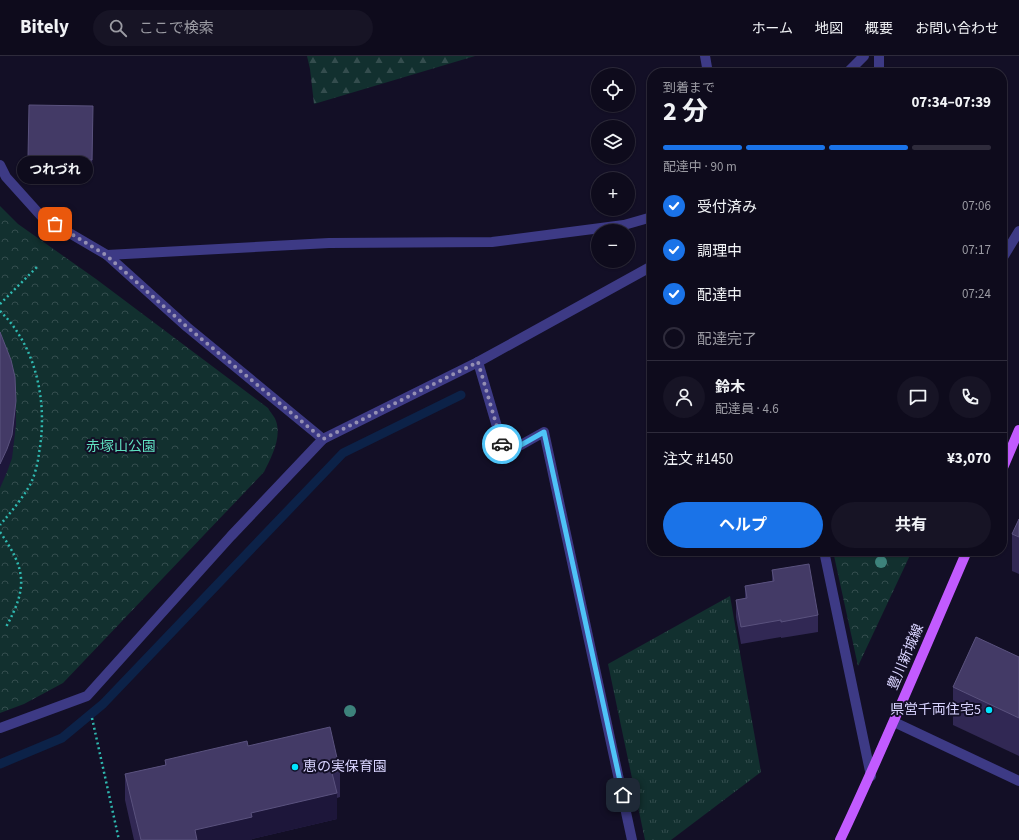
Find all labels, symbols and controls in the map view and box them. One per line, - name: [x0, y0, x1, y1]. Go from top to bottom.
- search box: [93, 10, 373, 46]
- text: Bitely: [20, 14, 69, 41]
- icon: search: [107, 17, 129, 39]
- text: ここで検索: [139, 18, 214, 39]
- text: ホーム: [751, 19, 793, 39]
- text: 地図: [815, 19, 843, 39]
- text: 概要: [865, 19, 893, 39]
- text: お問い合わせ: [915, 19, 999, 39]
- map controls: [591, 68, 635, 268]
- button: locate: [591, 68, 635, 112]
- text: 到着まで: [663, 79, 715, 97]
- text: 07:34–07:39: [911, 92, 991, 113]
- text: 2 分: [663, 93, 708, 130]
- button: layers: [591, 120, 635, 164]
- callout: つれづれ: [17, 156, 93, 184]
- text: 配達中 · 90 m: [663, 158, 737, 176]
- text: つれづれ: [29, 161, 81, 179]
- button: +: [591, 172, 635, 216]
- icon: check: [663, 195, 685, 217]
- text: 受付済み: [697, 197, 757, 218]
- text: 07:06: [962, 197, 991, 215]
- pin: [38, 207, 72, 241]
- icon: bag: [44, 213, 66, 235]
- button: −: [591, 224, 635, 268]
- icon: check: [663, 239, 685, 261]
- text: 調理中: [697, 241, 742, 262]
- text: 07:17: [962, 241, 991, 259]
- icon: check: [663, 283, 685, 305]
- text: 配達中: [697, 285, 742, 306]
- text: 07:24: [962, 285, 991, 303]
- text: 配達完了: [697, 329, 757, 350]
- button: person: [663, 376, 705, 418]
- button: chat: [897, 376, 939, 418]
- button: phone: [949, 376, 991, 418]
- text: 鈴木: [715, 377, 745, 398]
- text: 配達員 · 4.6: [715, 400, 779, 418]
- courier: [482, 424, 522, 464]
- icon: car: [491, 433, 513, 455]
- park label: 赤塚山公園: [86, 437, 156, 457]
- text: ¥3,070: [947, 448, 991, 469]
- text: 注文 #1450: [663, 449, 733, 470]
- button: ヘルプ: [663, 502, 823, 548]
- button: 共有: [831, 502, 991, 548]
- street label: 豊川新城線: [883, 621, 929, 693]
- place label: 県営千両住宅5: [890, 700, 981, 720]
- marker: 県営千両住宅5: [984, 705, 994, 715]
- place label: 恵の実保育園: [303, 757, 387, 777]
- marker: 恵の実保育園: [290, 762, 300, 772]
- pin: [606, 778, 640, 812]
- icon: home: [612, 784, 634, 806]

